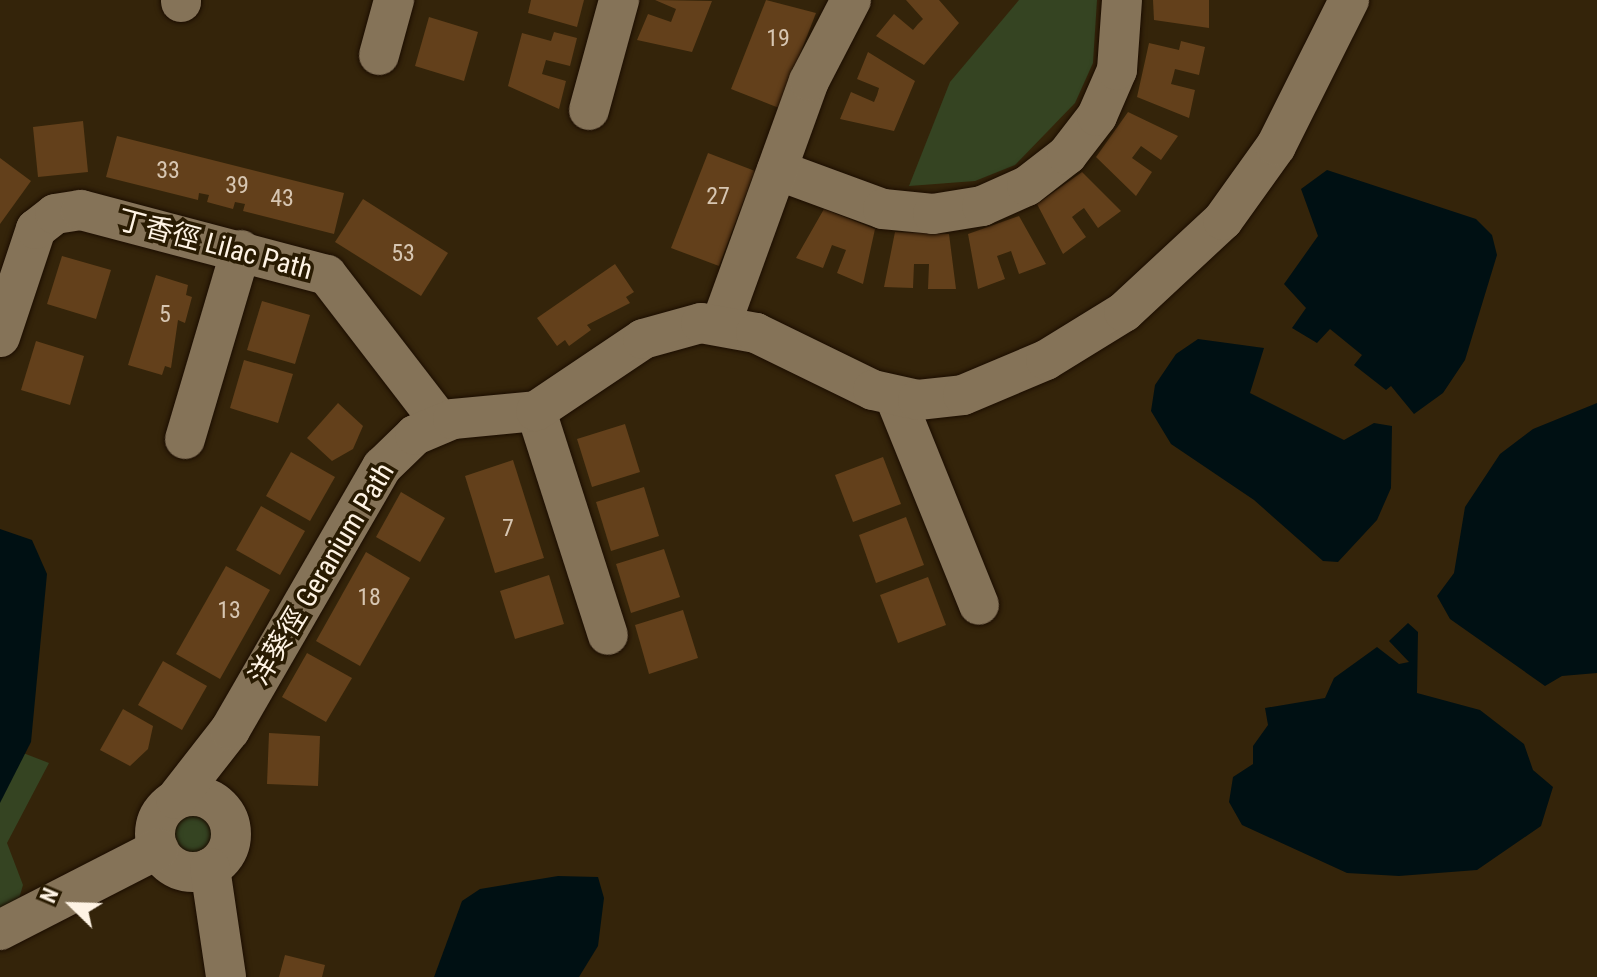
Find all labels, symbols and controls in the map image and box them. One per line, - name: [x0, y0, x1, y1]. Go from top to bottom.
- house number: 19: [766, 25, 790, 53]
- house number: 33: [156, 157, 180, 185]
- house number: 39: [225, 172, 249, 200]
- house number: 27: [706, 183, 730, 211]
- house number: 43: [270, 185, 294, 213]
- street label: 丁香徑 Lilac Path: [114, 203, 316, 287]
- house number: 53: [391, 240, 415, 268]
- house number: 5: [159, 301, 171, 329]
- street label: 洋葵徑 Geranium Path: [242, 457, 402, 691]
- house number: 7: [502, 515, 514, 543]
- house number: 18: [357, 584, 381, 612]
- house number: 13: [217, 597, 241, 625]
- north arrow: [32, 865, 112, 945]
- text: N: [35, 884, 64, 907]

